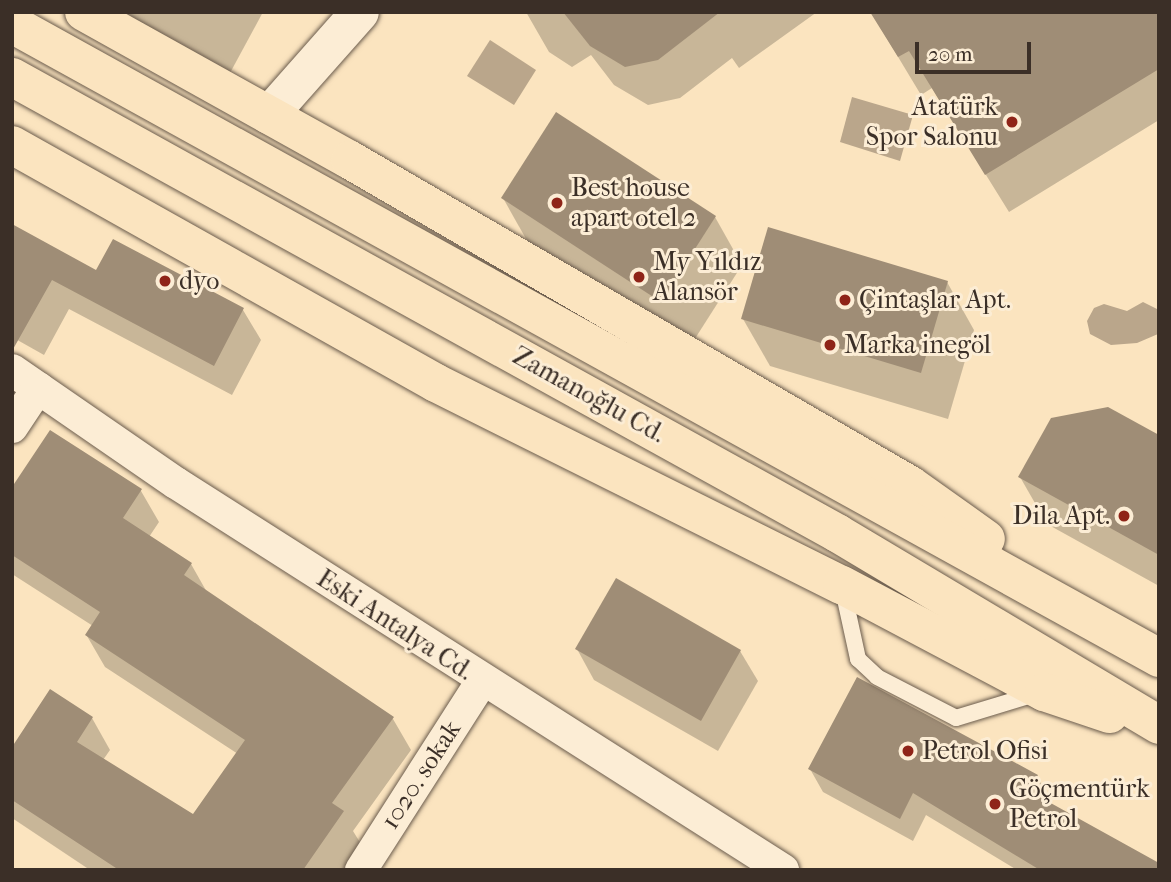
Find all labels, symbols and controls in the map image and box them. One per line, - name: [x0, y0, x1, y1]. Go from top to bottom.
- scale bar: [919, 28, 1034, 72]
- text: 20 m: [928, 42, 972, 66]
- place label: Atatürk Spor Salonu: [866, 91, 998, 152]
- marker: Atatürk Spor Salonu: [1004, 114, 1020, 130]
- place label: Best house apart otel 2: [571, 172, 696, 234]
- marker: Best house apart otel 2: [549, 195, 565, 211]
- place label: My Yıldız Alansör: [653, 246, 761, 308]
- place label: dyo: [179, 265, 219, 297]
- marker: My Yıldız Alansör: [631, 269, 647, 285]
- marker: dyo: [157, 273, 173, 289]
- place label: Çintaşlar Apt.: [859, 284, 1011, 316]
- marker: Çintaşlar Apt.: [837, 292, 853, 308]
- place label: Marka inegöl: [844, 329, 991, 361]
- marker: Marka inegöl: [822, 337, 838, 353]
- street label: Zamanoğlu Cd.: [507, 340, 671, 450]
- place label: Dila Apt.: [1012, 500, 1110, 532]
- marker: Dila Apt.: [1116, 508, 1132, 524]
- street label: Eski Antalya Cd.: [311, 563, 479, 687]
- street label: 1020. sokak: [374, 715, 468, 835]
- place label: Petrol Ofisi: [922, 735, 1048, 767]
- marker: Petrol Ofisi: [900, 743, 916, 759]
- place label: Göçmentürk Petrol: [1009, 773, 1150, 834]
- marker: Göçmentürk Petrol: [987, 796, 1003, 812]

